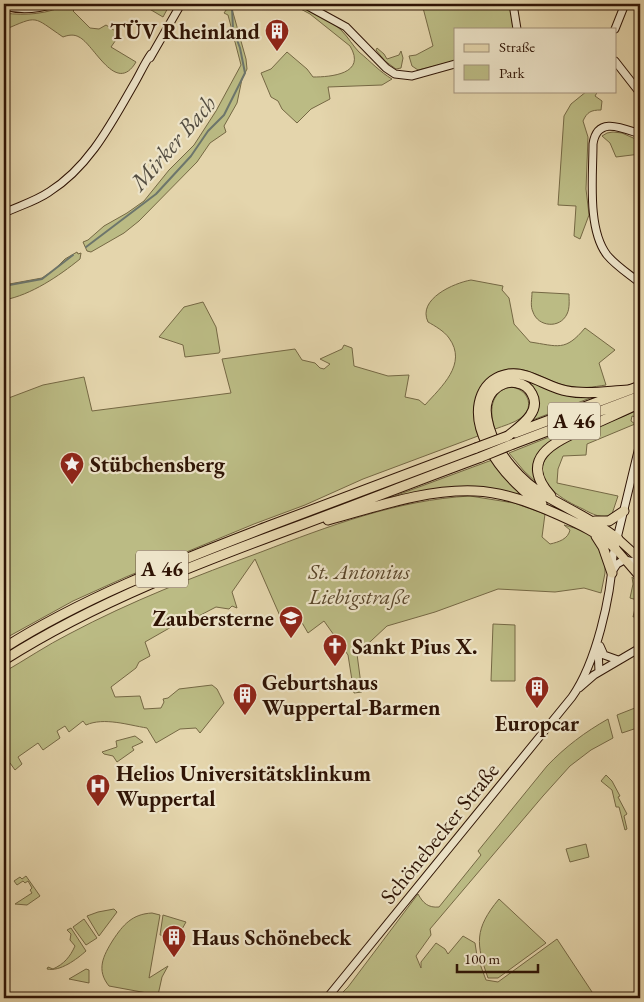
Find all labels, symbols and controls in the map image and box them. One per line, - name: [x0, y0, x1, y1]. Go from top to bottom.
- place label: TÜV Rheinland: [110, 17, 260, 46]
- building icon: TÜV Rheinland: [264, 18, 290, 52]
- legend: [454, 28, 616, 92]
- text: Straße: [499, 37, 535, 56]
- text: Park: [499, 63, 526, 82]
- water label: Mirker Bach: [121, 88, 223, 198]
- road number: A 46: [548, 402, 600, 440]
- place label: Stübchensberg: [90, 450, 226, 479]
- place icon: Stübchensberg: [59, 451, 85, 485]
- road number: A 46: [136, 550, 188, 588]
- park label: St. Antonius Liebigstraße: [307, 557, 411, 611]
- place label: Zaubersterne: [153, 604, 274, 633]
- school or university icon: Zaubersterne: [278, 605, 304, 639]
- place label: Sankt Pius X.: [352, 632, 477, 661]
- church icon: Sankt Pius X.: [322, 633, 348, 667]
- place label: Geburtshaus Wuppertal-Barmen: [262, 668, 441, 722]
- building icon: Europcar: [524, 675, 550, 709]
- building icon: Geburtshaus Wuppertal-Barmen: [232, 682, 258, 716]
- place label: Europcar: [495, 709, 580, 738]
- street label: Schönebecker Straße: [373, 756, 506, 910]
- place label: Helios Universitätsklinkum Wuppertal: [116, 759, 371, 813]
- hospital icon: Helios Universitätsklinkum Wuppertal: [85, 773, 111, 807]
- place label: Haus Schönebeck: [192, 923, 352, 952]
- building icon: Haus Schönebeck: [161, 924, 187, 958]
- scale bar: [457, 942, 538, 974]
- text: 100 m: [464, 949, 501, 968]

